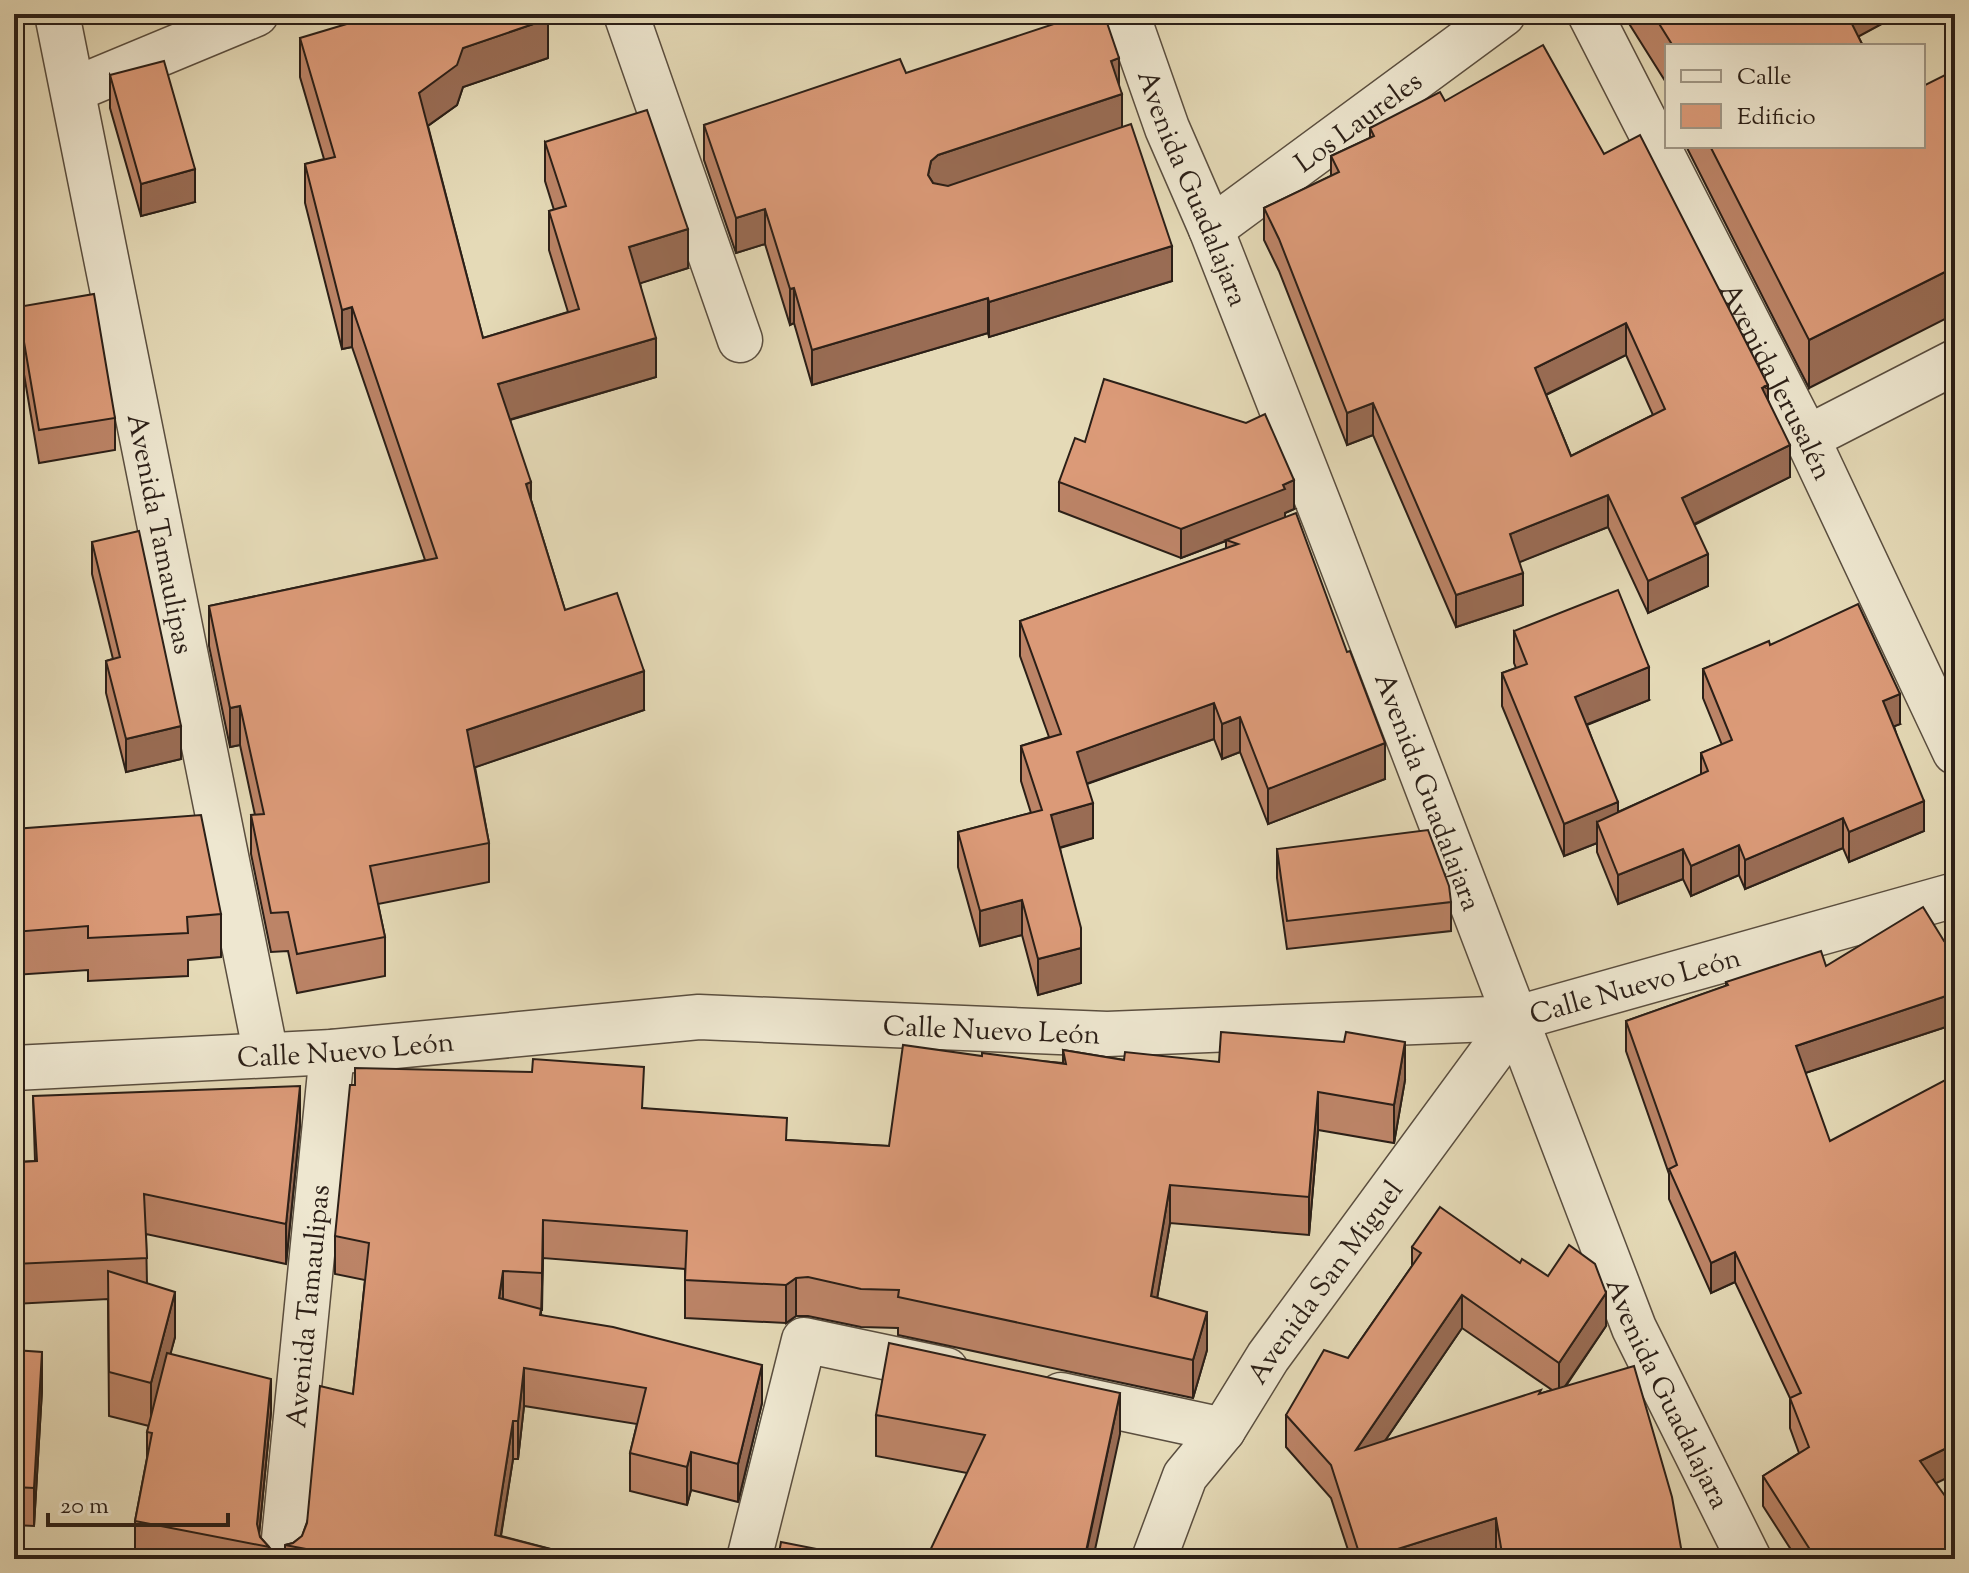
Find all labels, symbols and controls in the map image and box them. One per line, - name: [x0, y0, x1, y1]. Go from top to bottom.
- legend: [1665, 44, 1925, 148]
- text: Calle: [1737, 61, 1791, 95]
- street label: Los Laureles: [1287, 63, 1432, 184]
- street label: Avenida Guadalajara: [1125, 65, 1256, 313]
- text: Edificio: [1737, 101, 1816, 135]
- street label: Avenida Jerusalén: [1708, 277, 1841, 487]
- street label: Avenida Tamaulipas: [115, 411, 202, 658]
- street label: Avenida Guadalajara: [1362, 668, 1490, 917]
- street label: Calle Nuevo León: [1525, 939, 1746, 1036]
- street label: Calle Nuevo León: [882, 1008, 1101, 1057]
- street label: Calle Nuevo León: [236, 1023, 456, 1080]
- street label: Avenida San Miguel: [1239, 1173, 1414, 1393]
- street label: Avenida Tamaulipas: [278, 1183, 342, 1430]
- street label: Avenida Guadalajara: [1594, 1273, 1738, 1517]
- scale bar: [48, 1477, 228, 1527]
- text: 20 m: [60, 1490, 109, 1524]

